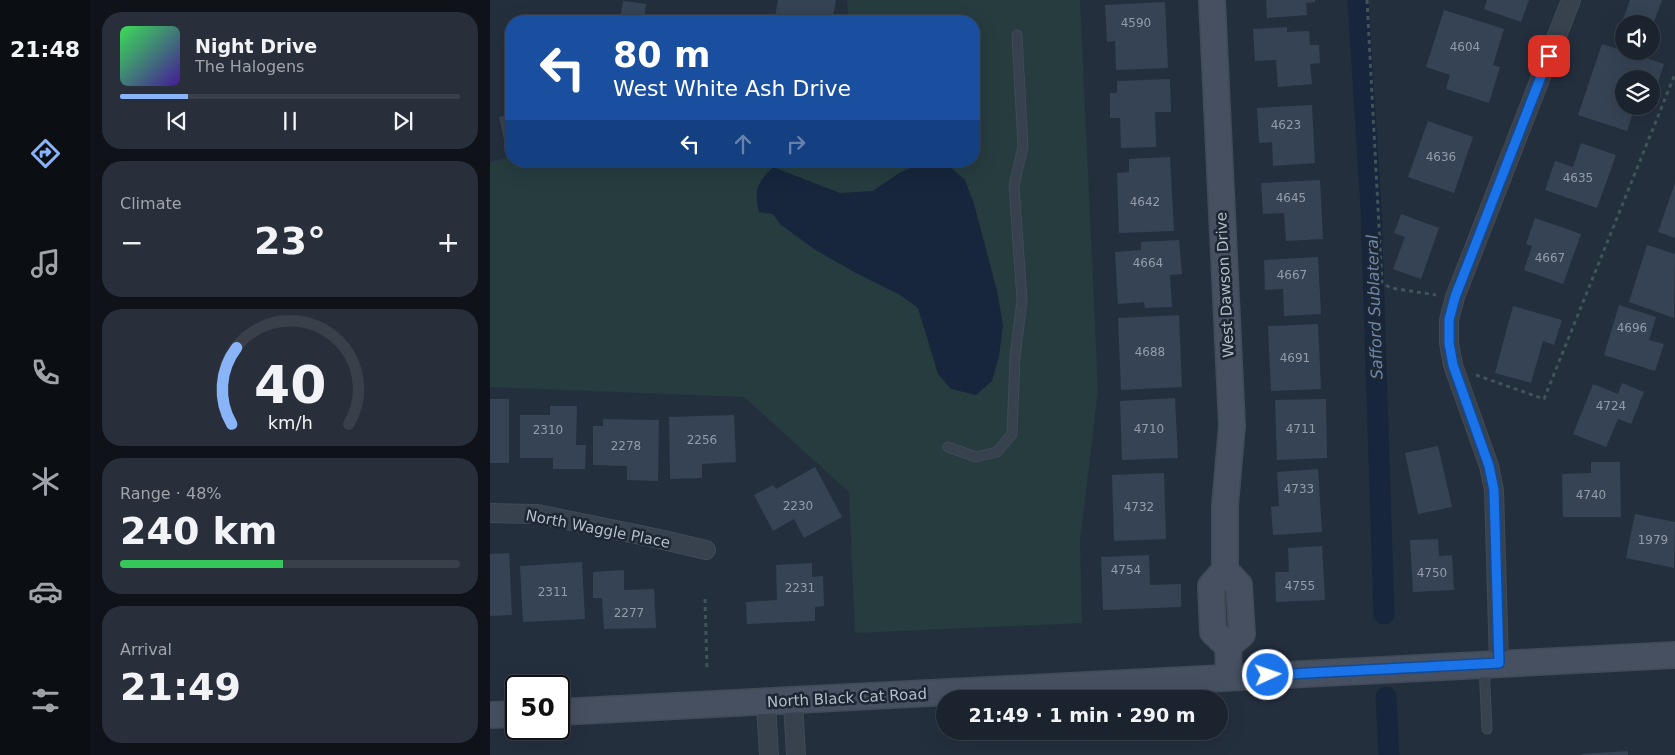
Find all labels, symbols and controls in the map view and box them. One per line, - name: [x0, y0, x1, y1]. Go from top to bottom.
- map controls: [1615, 15, 1660, 115]
- button: sound: [1615, 15, 1660, 60]
- house number: 4590: [1121, 16, 1151, 30]
- text: Night Drive: [195, 35, 317, 57]
- icon: left: [530, 35, 595, 100]
- text: 80 m: [613, 35, 710, 75]
- pin: [1528, 35, 1570, 77]
- text: 21:48: [10, 37, 80, 62]
- house number: 4604: [1450, 40, 1480, 54]
- icon: arrive: [1535, 42, 1563, 70]
- text: The Halogens: [195, 57, 304, 76]
- button: layers: [1615, 70, 1660, 115]
- text: West White Ash Drive: [613, 76, 851, 101]
- icon: previous: [163, 107, 191, 135]
- icon: pause: [276, 107, 304, 135]
- icon: next: [389, 107, 417, 135]
- house number: 4623: [1271, 118, 1301, 132]
- icon: left: [676, 130, 704, 158]
- icon: ahead: [729, 130, 757, 158]
- icon: right: [782, 130, 810, 158]
- icon: directions: [28, 136, 63, 171]
- house number: 4636: [1426, 150, 1456, 164]
- house number: 4635: [1563, 171, 1593, 185]
- house number: 4645: [1276, 191, 1306, 205]
- text: Climate: [120, 194, 182, 213]
- house number: 4642: [1130, 195, 1160, 209]
- street label: West Dawson Drive: [1212, 212, 1238, 358]
- text: 23°: [254, 219, 326, 263]
- text: −: [120, 226, 143, 259]
- text: +: [437, 226, 460, 259]
- water label: Safford Sublateral: [1362, 234, 1387, 380]
- icon: music: [28, 246, 63, 281]
- house number: 4667: [1535, 251, 1565, 265]
- house number: 4664: [1133, 256, 1163, 270]
- house number: 4667: [1277, 268, 1307, 282]
- house number: 4696: [1617, 321, 1647, 335]
- house number: 4688: [1135, 345, 1165, 359]
- house number: 4691: [1280, 351, 1310, 365]
- icon: phone: [28, 355, 63, 390]
- text: 40: [254, 355, 326, 415]
- house number: 4724: [1596, 399, 1626, 413]
- text: km/h: [267, 412, 313, 433]
- house number: 4710: [1134, 422, 1164, 436]
- house number: 4711: [1286, 422, 1316, 436]
- house number: 2310: [533, 423, 563, 437]
- house number: 2256: [687, 433, 717, 447]
- house number: 2278: [611, 439, 641, 453]
- icon: climate: [28, 464, 63, 499]
- house number: 4733: [1284, 482, 1314, 496]
- text: Range · 48%: [120, 484, 222, 503]
- house number: 4740: [1576, 488, 1606, 502]
- house number: 2230: [783, 499, 813, 513]
- house number: 4732: [1124, 500, 1154, 514]
- street label: North Waggle Place: [524, 506, 672, 552]
- text: 240 km: [120, 509, 277, 553]
- house number: 1979: [1638, 533, 1668, 547]
- house number: 4754: [1111, 563, 1141, 577]
- house number: 4750: [1417, 566, 1447, 580]
- icon: car: [28, 574, 63, 609]
- house number: 4755: [1285, 579, 1315, 593]
- house number: 2231: [785, 581, 815, 595]
- house number: 2311: [538, 585, 568, 599]
- house number: 2277: [614, 606, 644, 620]
- text: Arrival: [120, 640, 172, 659]
- position arrow: [1241, 648, 1293, 700]
- text: 21:49: [120, 665, 241, 709]
- speed limit sign: 50: [505, 675, 570, 740]
- icon: filters: [28, 683, 63, 718]
- street label: North Black Cat Road: [767, 685, 927, 711]
- text: 21:49 · 1 min · 290 m: [968, 704, 1196, 726]

